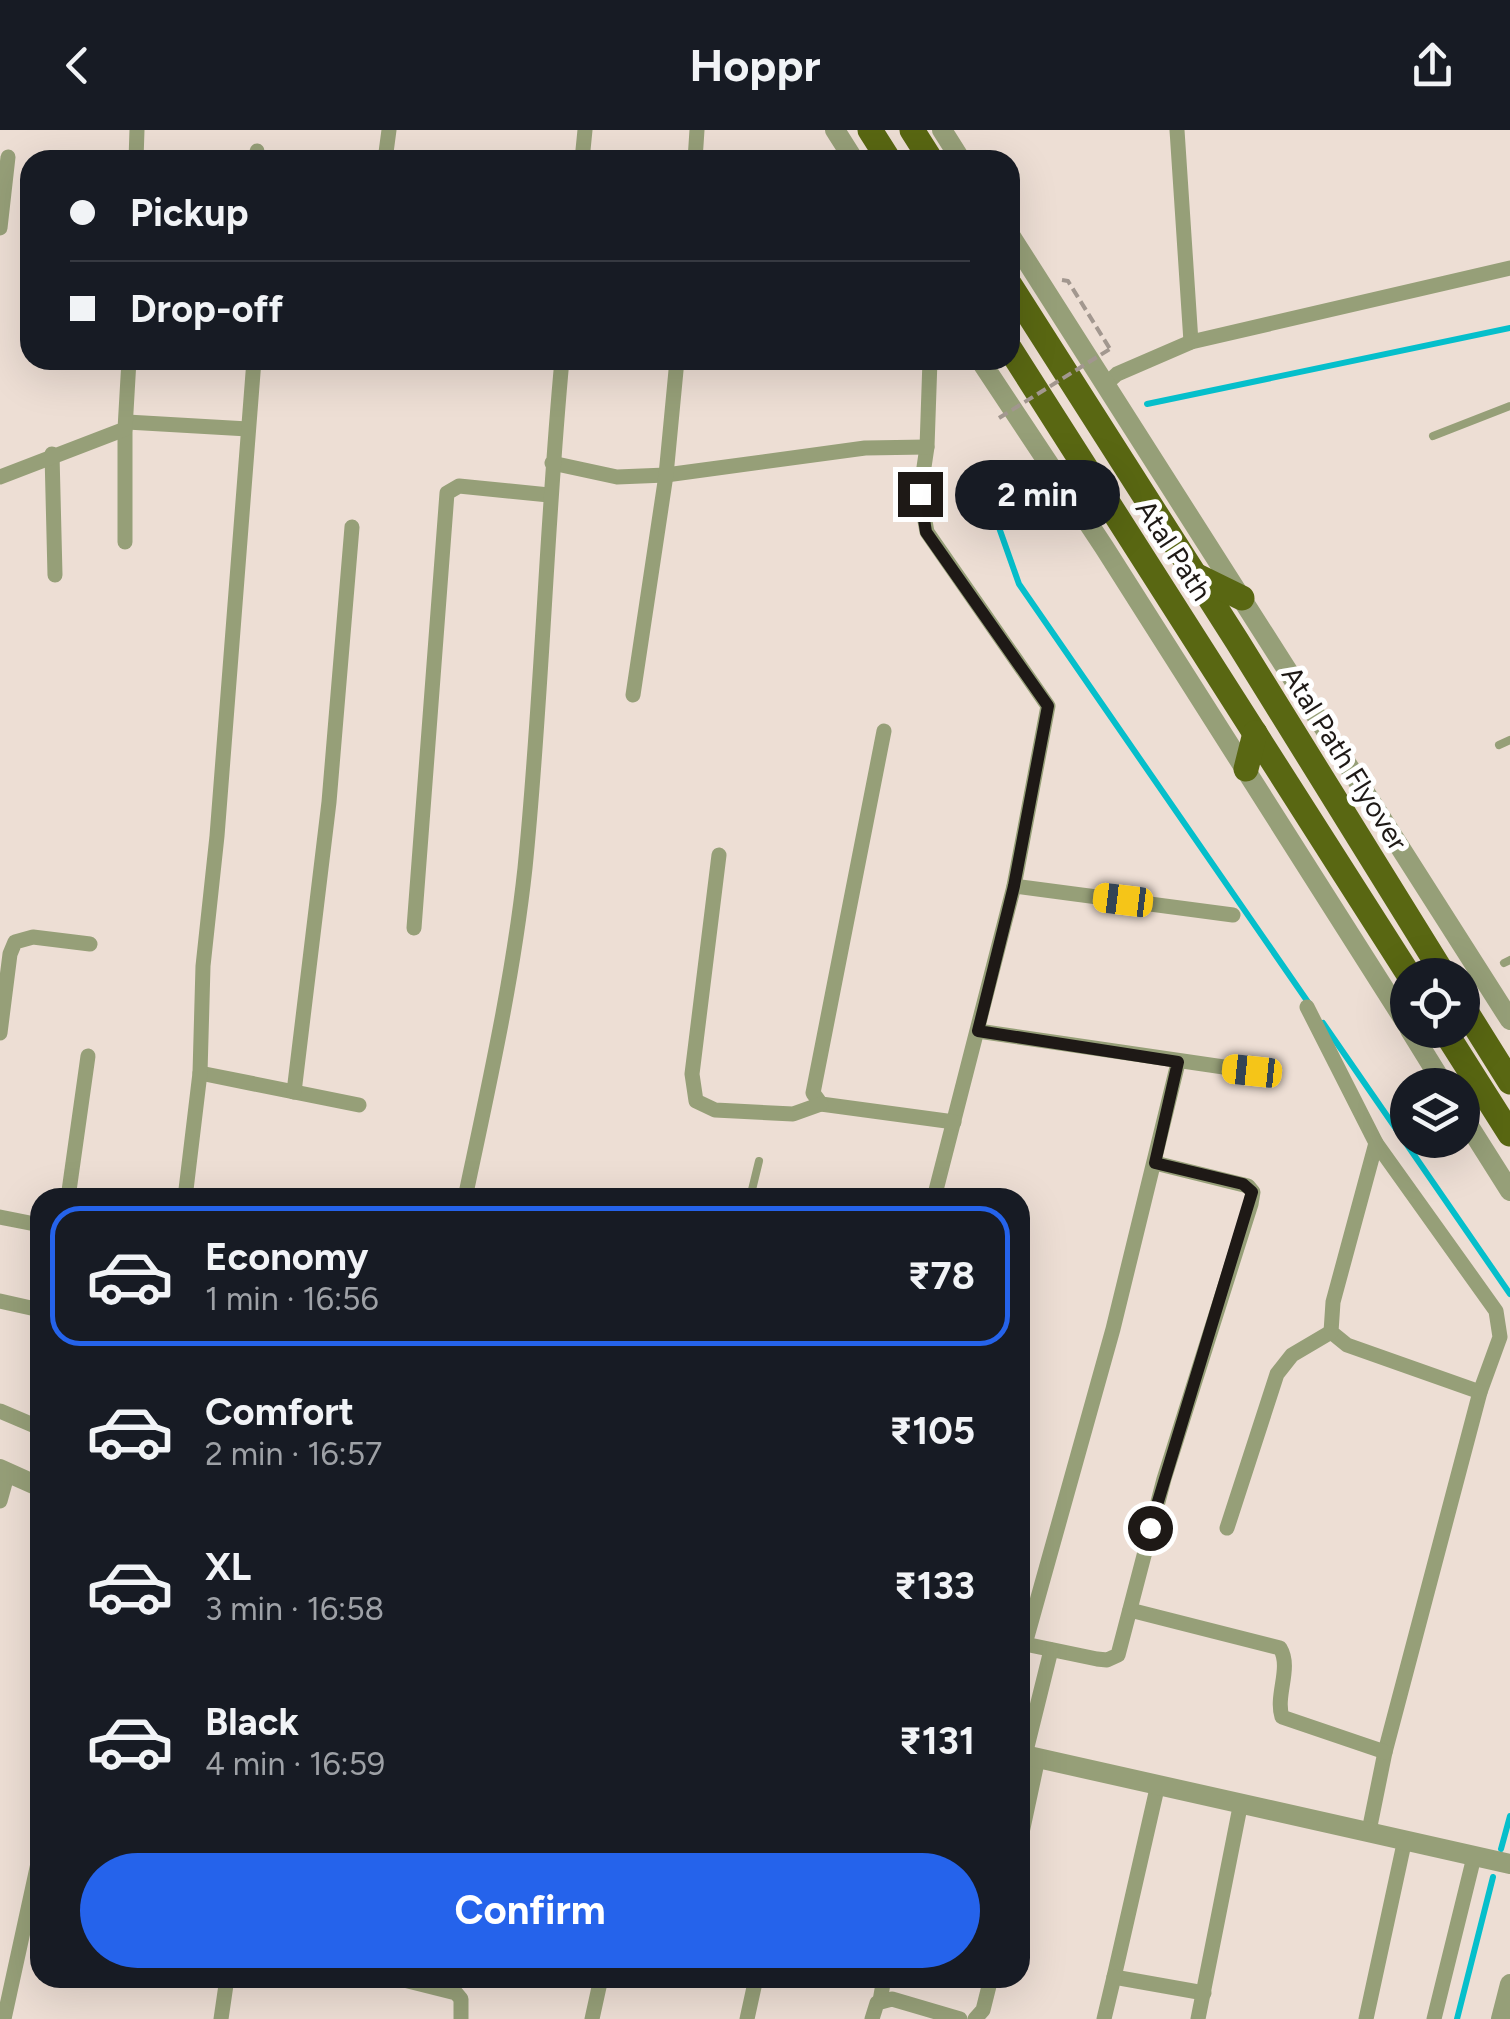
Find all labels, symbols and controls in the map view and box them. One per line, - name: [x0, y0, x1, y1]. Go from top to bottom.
- icon: back: [50, 38, 105, 93]
- text: Hoppr: [689, 38, 821, 92]
- icon: share: [1405, 38, 1460, 93]
- text: Pickup: [130, 190, 248, 236]
- text: Drop-off: [130, 286, 283, 332]
- callout: 2 min: [955, 459, 1120, 529]
- route end: [898, 472, 943, 517]
- text: 2 min: [997, 476, 1078, 514]
- street label: Atal Path: [1129, 493, 1219, 607]
- street label: Atal Path Flyover: [1275, 660, 1416, 857]
- car: [1091, 881, 1155, 919]
- map controls: [1390, 958, 1480, 1158]
- button: locate: [1390, 958, 1480, 1048]
- car: [1221, 1053, 1283, 1089]
- button: layers: [1390, 1068, 1480, 1158]
- icon: car: [85, 1231, 175, 1321]
- text: Economy: [205, 1234, 368, 1280]
- text: ₹78: [908, 1253, 975, 1299]
- text: 1 min · 16:56: [205, 1280, 379, 1318]
- icon: car: [85, 1386, 175, 1476]
- text: Comfort: [205, 1389, 354, 1435]
- text: ₹105: [889, 1408, 975, 1454]
- text: 2 min · 16:57: [205, 1435, 382, 1473]
- route start: [1128, 1506, 1173, 1551]
- icon: car: [85, 1541, 175, 1631]
- text: XL: [205, 1544, 251, 1590]
- text: ₹133: [894, 1563, 975, 1609]
- text: 3 min · 16:58: [205, 1590, 384, 1628]
- icon: car: [85, 1696, 175, 1786]
- text: Black: [205, 1699, 299, 1745]
- text: ₹131: [899, 1718, 975, 1764]
- text: 4 min · 16:59: [205, 1745, 385, 1783]
- button: Confirm: [80, 1853, 980, 1968]

